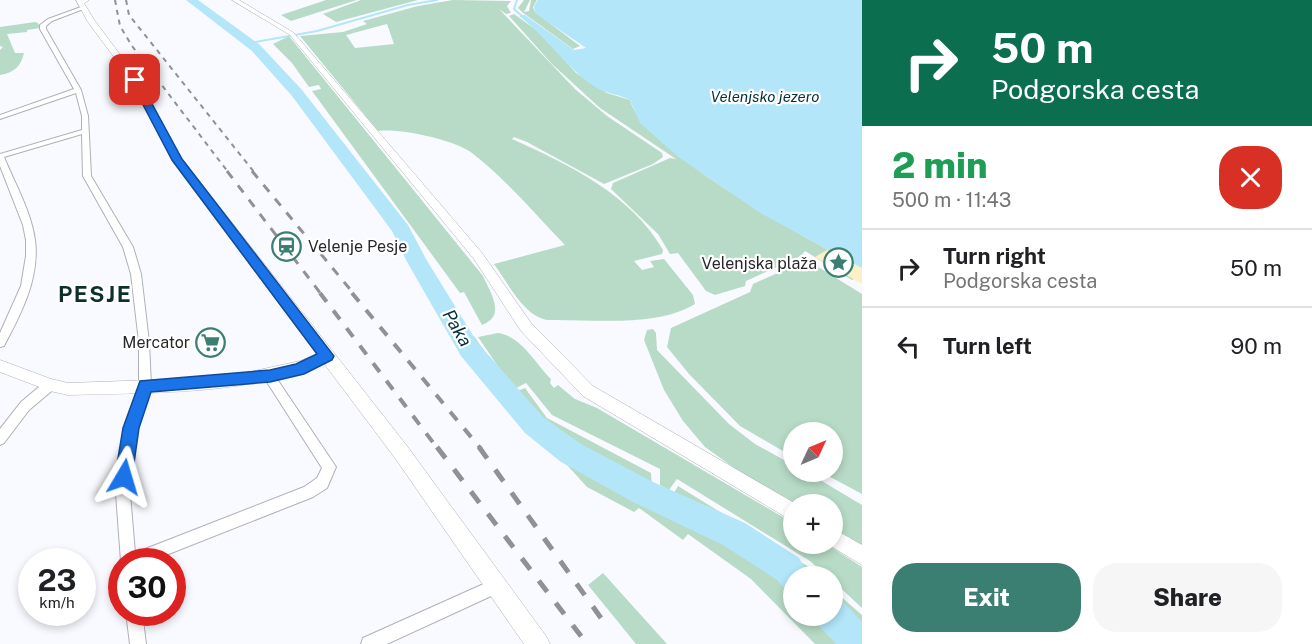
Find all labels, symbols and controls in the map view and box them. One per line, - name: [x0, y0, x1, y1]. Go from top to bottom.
- text: 50 m: [991, 23, 1094, 72]
- icon: right: [892, 24, 970, 102]
- pin: [109, 54, 160, 105]
- icon: arrive: [118, 63, 151, 96]
- text: Podgorska cesta: [991, 73, 1199, 105]
- water label: Velenjsko jezero: [711, 88, 819, 105]
- text: 2 min: [892, 144, 988, 186]
- button: close: [1219, 146, 1282, 209]
- text: 500 m · 11:43: [892, 188, 1011, 212]
- station icon: Velenje Pesje: [271, 230, 303, 262]
- place label: Velenje Pesje: [308, 237, 407, 256]
- text: Turn right: [943, 243, 1046, 269]
- place icon: Velenjska plaža: [822, 247, 854, 279]
- icon: right: [892, 252, 925, 285]
- place label: Velenjska plaža: [702, 254, 817, 273]
- text: 50 m: [1230, 255, 1282, 281]
- text: Podgorska cesta: [943, 269, 1097, 293]
- district label: PESJE: [58, 281, 132, 307]
- water label: Paka: [438, 305, 476, 350]
- supermarket icon: Mercator: [195, 326, 227, 358]
- icon: left: [892, 330, 925, 363]
- place label: Mercator: [122, 333, 190, 352]
- text: Turn left: [943, 333, 1032, 359]
- text: 90 m: [1231, 333, 1282, 359]
- north arrow: [783, 422, 843, 482]
- map controls: [783, 422, 843, 626]
- position arrow: [92, 445, 156, 509]
- button: +: [783, 494, 843, 554]
- speed limit sign: 30: [108, 548, 186, 626]
- text: 23: [37, 562, 77, 598]
- button: Exit: [892, 563, 1081, 632]
- button: Share: [1093, 563, 1282, 632]
- button: −: [783, 566, 843, 626]
- text: km/h: [39, 594, 75, 611]

